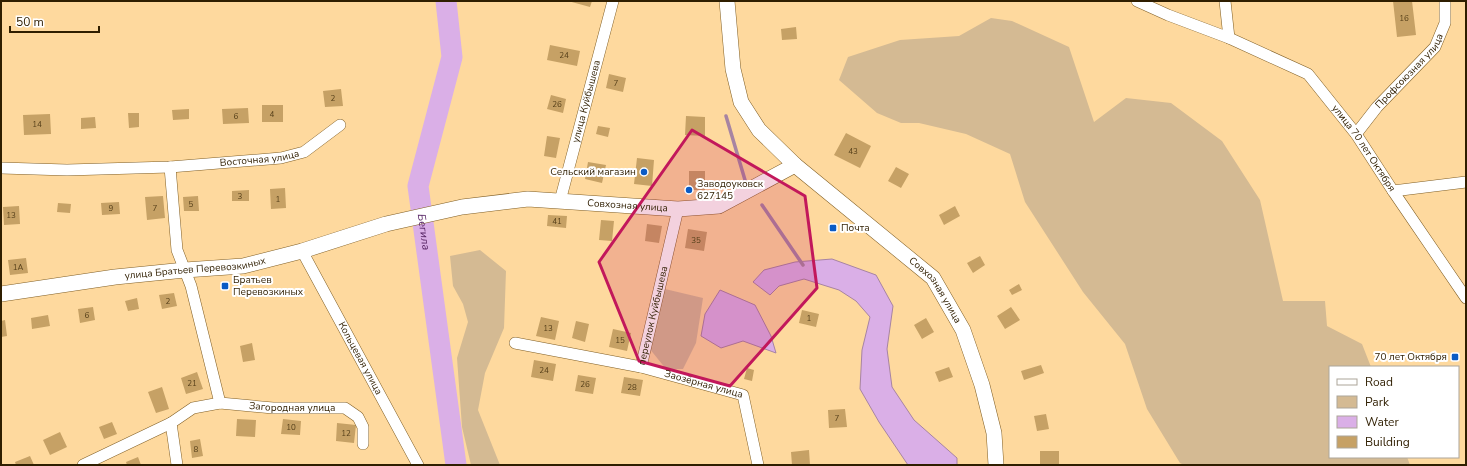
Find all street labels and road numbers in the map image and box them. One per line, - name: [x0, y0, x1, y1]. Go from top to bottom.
- street label: Профсоюзная улица: [1372, 31, 1447, 112]
- street label: улица Куйбышева: [569, 59, 604, 144]
- street label: улица 70 лет Октября: [1328, 102, 1399, 195]
- street label: Восточная улица: [219, 147, 301, 170]
- street label: Совхозная улица: [587, 196, 668, 215]
- street label: улица Братьев Перевозкиных: [124, 253, 268, 283]
- street label: Совхозная улица: [906, 254, 965, 326]
- street label: переулок Куйбышева: [635, 265, 671, 367]
- street label: Кольцевая улица: [335, 319, 386, 397]
- street label: Заозёрная улица: [663, 367, 745, 402]
- street label: Загородная улица: [248, 399, 335, 415]

